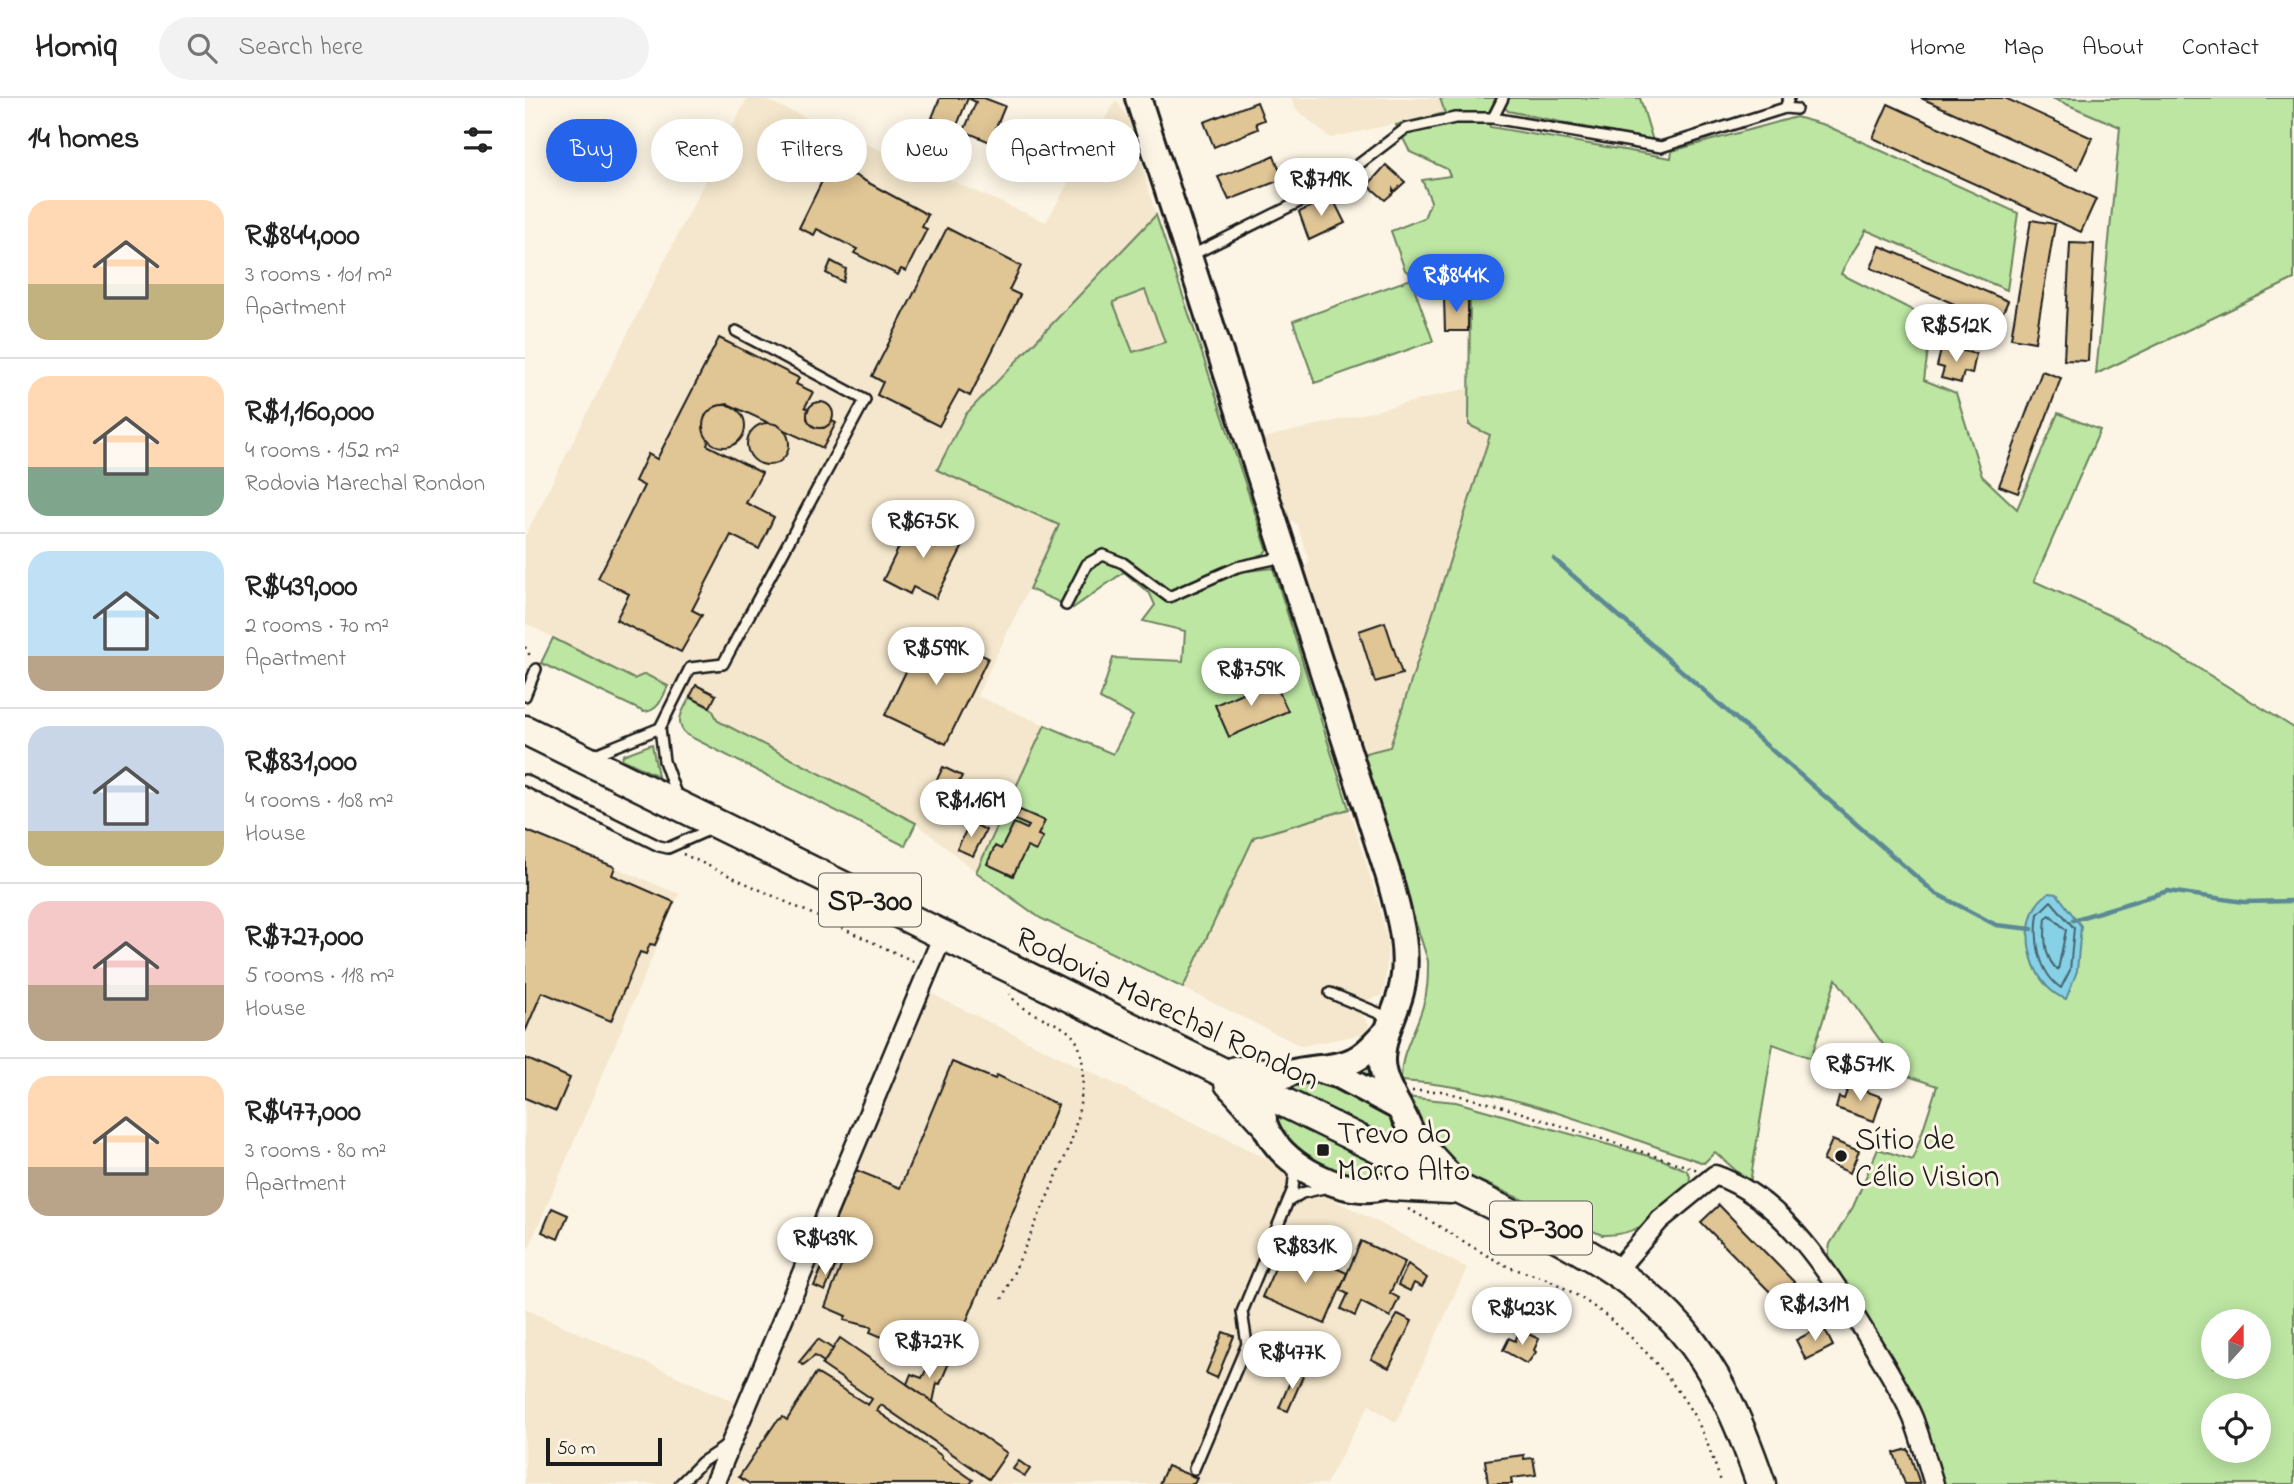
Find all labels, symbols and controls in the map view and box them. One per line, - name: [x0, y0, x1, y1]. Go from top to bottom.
- search box: [159, 17, 649, 80]
- text: Homiq: [35, 24, 117, 72]
- icon: search: [183, 29, 221, 67]
- text: Search here: [239, 29, 363, 67]
- text: Home: [1910, 31, 1966, 66]
- text: Map: [2004, 31, 2044, 66]
- text: About: [2082, 31, 2144, 66]
- text: Contact: [2182, 31, 2259, 66]
- text: 14 homes: [28, 118, 139, 162]
- chip: Buy: [546, 119, 637, 182]
- chip: Rent: [651, 119, 743, 182]
- chip: Filters: [757, 119, 867, 182]
- chip: New: [881, 119, 972, 182]
- chip: Apartment: [986, 119, 1140, 182]
- icon: filters: [459, 121, 497, 159]
- pin: R$719K: [1264, 158, 1378, 218]
- text: R$719K: [1290, 164, 1352, 197]
- text: R$844,000: [245, 215, 360, 259]
- icon: home: [84, 228, 168, 312]
- pin: R$844K: [1399, 254, 1513, 314]
- text: 3 rooms · 101 m²: [245, 259, 392, 292]
- text: R$844K: [1423, 260, 1489, 293]
- text: Apartment: [245, 292, 346, 325]
- pin: R$512K: [1899, 304, 2013, 364]
- text: R$512K: [1921, 310, 1991, 343]
- text: R$1,160,000: [245, 391, 374, 435]
- icon: home: [84, 404, 168, 488]
- text: 4 rooms · 152 m²: [245, 435, 400, 468]
- text: Rodovia Marechal Rondon: [245, 468, 485, 501]
- pin: R$675K: [866, 500, 980, 560]
- text: R$675K: [888, 506, 958, 539]
- text: R$439,000: [245, 566, 358, 610]
- icon: home: [84, 579, 168, 663]
- text: 2 rooms · 70 m²: [245, 610, 389, 643]
- pin: R$599K: [879, 628, 993, 687]
- text: R$599K: [904, 633, 968, 666]
- text: Apartment: [245, 643, 346, 676]
- pin: R$759K: [1194, 648, 1308, 708]
- text: R$759K: [1217, 654, 1285, 687]
- text: R$831,000: [245, 741, 357, 785]
- icon: home: [84, 754, 168, 838]
- pin: R$1.16M: [906, 780, 1036, 839]
- text: 4 rooms · 108 m²: [245, 785, 394, 818]
- text: R$1.16M: [936, 785, 1006, 818]
- text: House: [245, 818, 305, 851]
- road number: SP-300: [819, 874, 921, 926]
- text: R$727,000: [245, 916, 363, 960]
- street label: Rodovia Marechal Rondon: [1006, 916, 1327, 1104]
- icon: home: [84, 929, 168, 1013]
- text: 5 rooms · 118 m²: [245, 960, 395, 993]
- text: House: [245, 993, 305, 1026]
- pin: R$571K: [1803, 1044, 1917, 1103]
- text: R$571K: [1826, 1049, 1894, 1082]
- text: R$477,000: [245, 1091, 361, 1135]
- icon: home: [84, 1104, 168, 1188]
- place label: Trevo do Morro Alto: [1337, 1112, 1470, 1196]
- place label: Sítio de Célio Vision: [1855, 1118, 2000, 1202]
- text: 3 rooms · 80 m²: [245, 1135, 386, 1168]
- marker: Trevo do Morro Alto: [1315, 1142, 1331, 1158]
- marker: Sítio de Célio Vision: [1833, 1148, 1849, 1164]
- text: Apartment: [245, 1168, 346, 1201]
- road number: SP-300: [1490, 1202, 1592, 1254]
- pin: R$439K: [768, 1218, 882, 1277]
- text: R$439K: [793, 1223, 857, 1256]
- pin: R$831K: [1248, 1226, 1362, 1285]
- text: R$831K: [1273, 1231, 1337, 1264]
- pin: R$1.31M: [1750, 1284, 1880, 1343]
- pin: R$423K: [1465, 1288, 1579, 1347]
- text: R$1.31M: [1780, 1289, 1850, 1322]
- text: R$423K: [1488, 1293, 1556, 1326]
- north arrow: [2201, 1309, 2271, 1379]
- map controls: [2201, 1309, 2271, 1463]
- pin: R$727K: [872, 1320, 986, 1380]
- text: R$727K: [895, 1326, 963, 1359]
- pin: R$477K: [1235, 1332, 1349, 1391]
- text: R$477K: [1259, 1337, 1325, 1370]
- button: locate: [2201, 1393, 2271, 1463]
- scale bar: [546, 1435, 661, 1467]
- text: 50 m: [557, 1436, 596, 1463]

